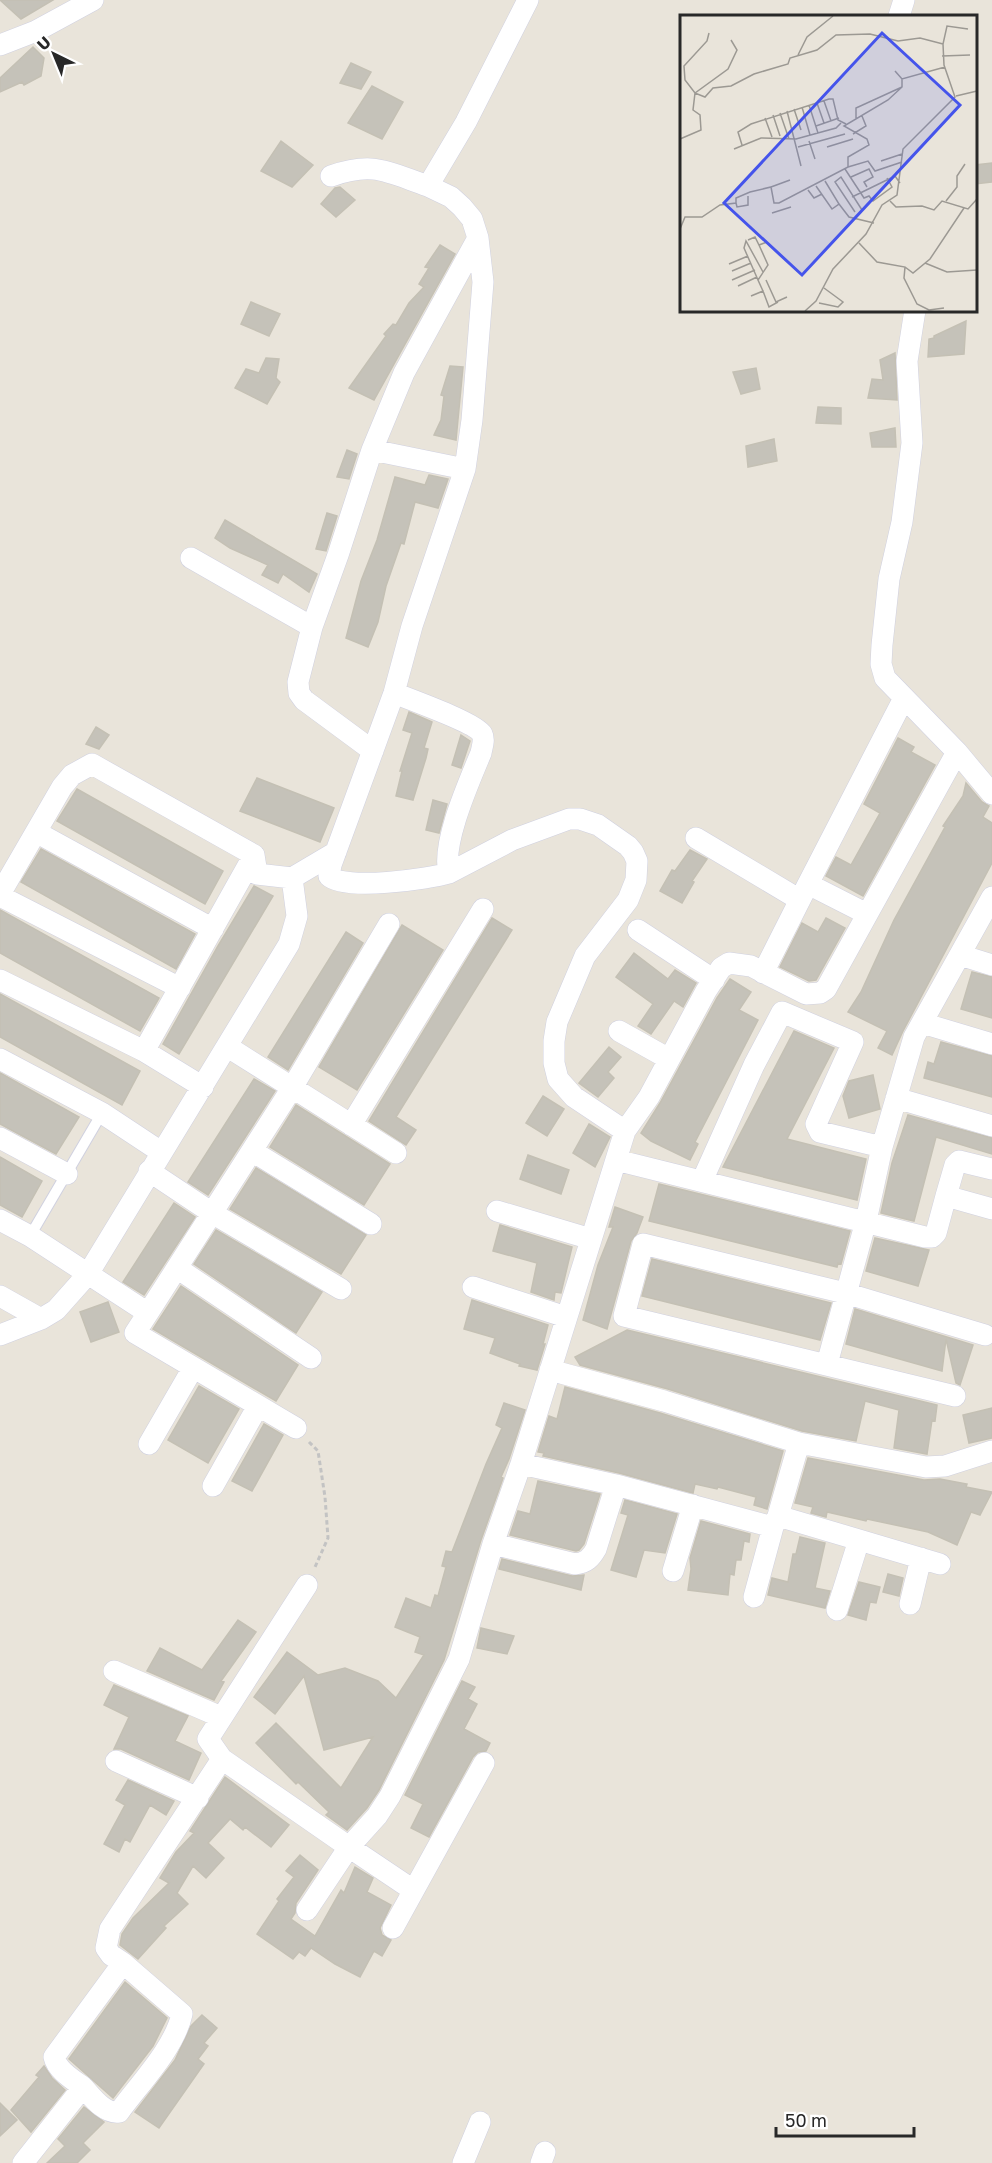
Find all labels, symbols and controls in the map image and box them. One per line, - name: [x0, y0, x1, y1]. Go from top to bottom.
- inset map: [680, 15, 977, 312]
- north arrow: [24, 24, 84, 84]
- text: U: [33, 32, 55, 54]
- scale bar: [776, 2100, 914, 2138]
- text: 50 m: [785, 2109, 827, 2131]

